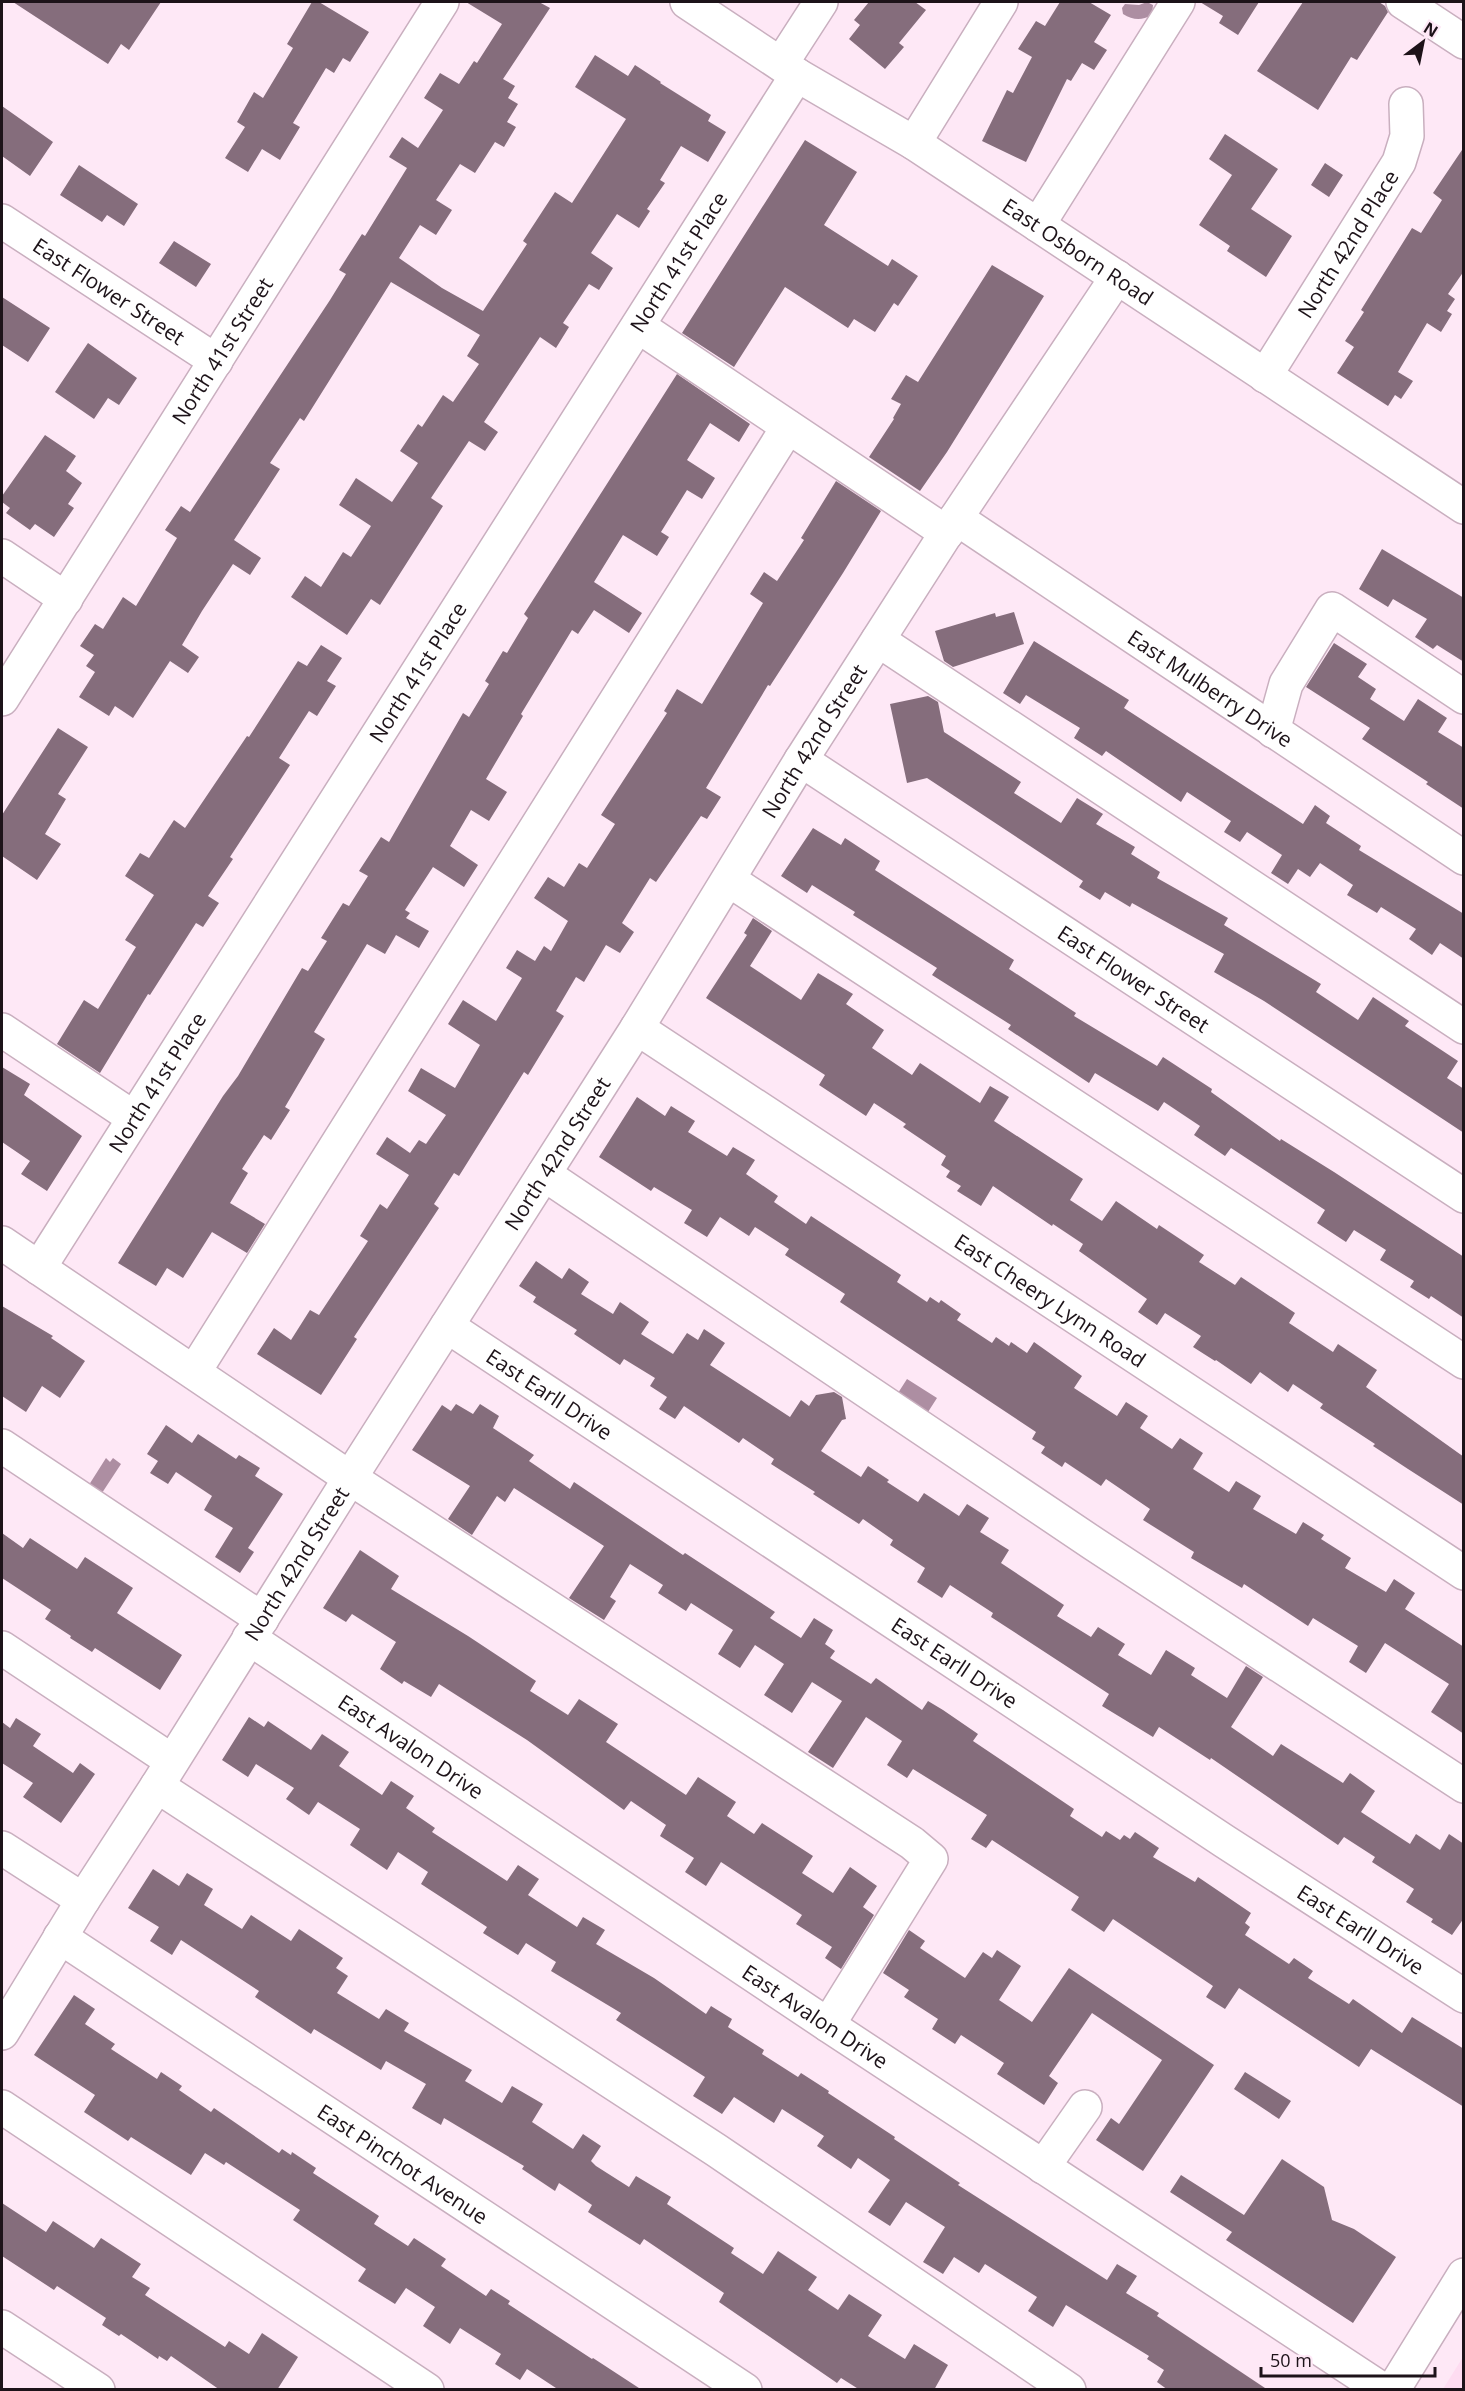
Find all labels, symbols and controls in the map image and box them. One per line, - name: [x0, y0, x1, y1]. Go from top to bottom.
- north arrow: [1393, 12, 1453, 72]
- text: N: [1420, 17, 1442, 42]
- street label: North 42nd Place: [1291, 164, 1405, 323]
- street label: North 41st Place: [623, 186, 733, 338]
- street label: East Osborn Road: [997, 191, 1159, 312]
- street label: East Flower Street: [28, 231, 190, 351]
- street label: North 41st Street: [165, 272, 279, 429]
- street label: North 41st Place: [363, 596, 473, 748]
- street label: East Mulberry Drive: [1122, 623, 1298, 753]
- street label: North 42nd Street: [755, 659, 873, 823]
- street label: East Flower Street: [1052, 919, 1215, 1039]
- street label: North 41st Place: [102, 1007, 212, 1158]
- street label: North 42nd Street: [498, 1071, 616, 1236]
- street label: East Cheery Lynn Road: [949, 1227, 1151, 1374]
- street label: East Earll Drive: [481, 1342, 618, 1446]
- street label: North 42nd Street: [237, 1481, 355, 1646]
- street label: East Earll Drive: [886, 1611, 1023, 1714]
- street label: East Avalon Drive: [333, 1688, 489, 1805]
- street label: East Earll Drive: [1292, 1878, 1430, 1981]
- street label: East Avalon Drive: [737, 1958, 894, 2075]
- street label: East Pinchot Avenue: [312, 2097, 493, 2230]
- scale bar: [1261, 2340, 1435, 2378]
- text: 50 m: [1270, 2348, 1312, 2372]

